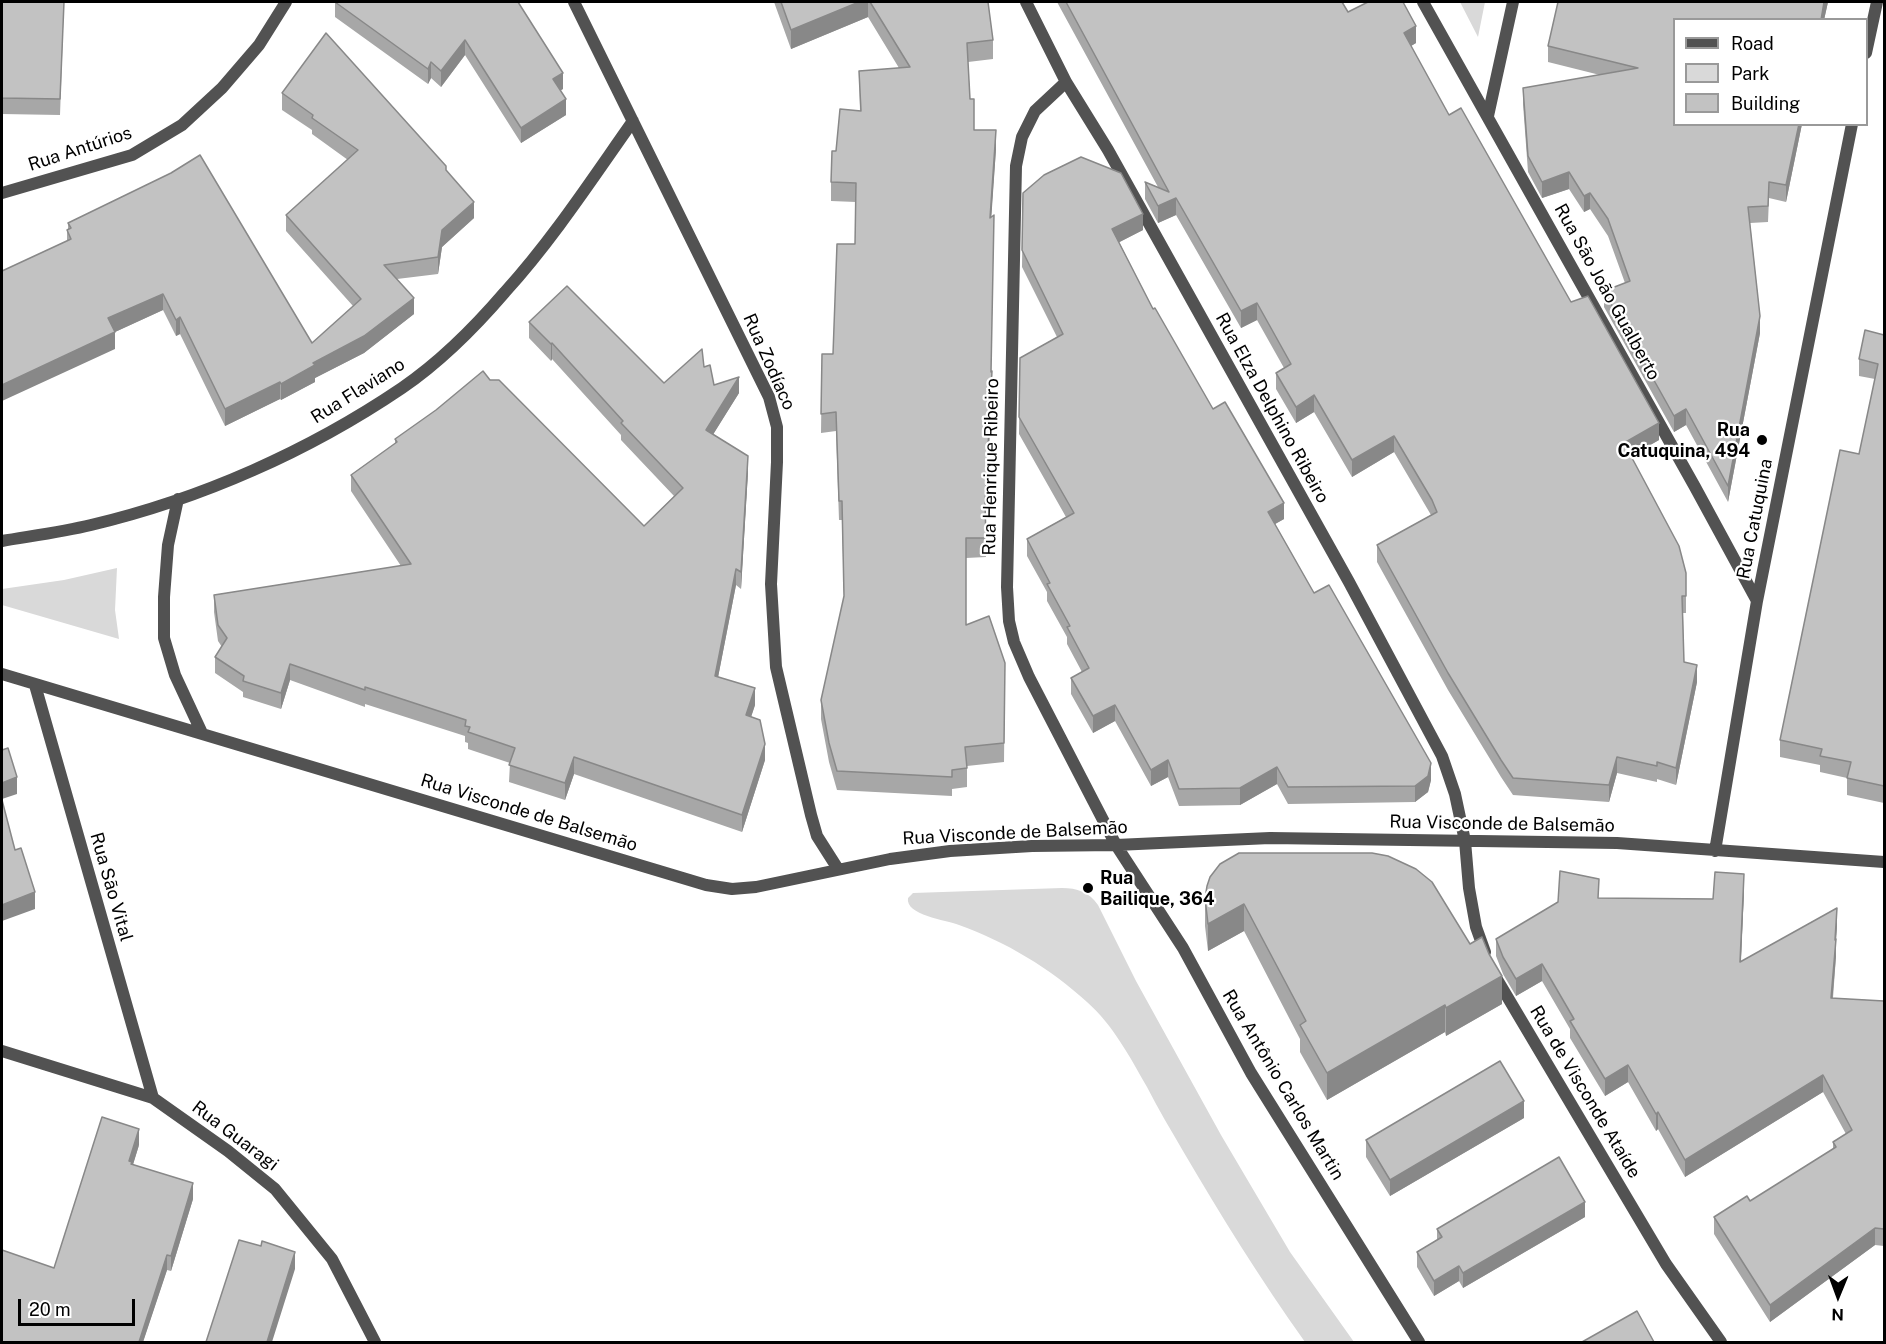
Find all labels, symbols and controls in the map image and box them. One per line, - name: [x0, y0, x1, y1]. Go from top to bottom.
- legend: [1673, 18, 1868, 126]
- text: Road: [1731, 33, 1774, 54]
- text: Park: [1731, 63, 1769, 84]
- text: Building: [1731, 93, 1800, 114]
- street label: Rua Antúrios: [25, 122, 135, 176]
- street label: Rua São João Gualberto: [1549, 200, 1665, 384]
- street label: Rua Elza Delphino Ribeiro: [1211, 309, 1333, 507]
- street label: Rua Zodíaco: [738, 310, 800, 414]
- street label: Rua Flaviano: [307, 354, 409, 428]
- street label: Rua Henrique Ribeiro: [979, 378, 1003, 556]
- place label: Rua Catuquina, 494: [1618, 419, 1750, 462]
- marker: Rua Catuquina, 494: [1755, 433, 1769, 447]
- street label: Rua Catuquina: [1733, 457, 1777, 581]
- street label: Rua Visconde de Balsemão: [418, 770, 640, 856]
- street label: Rua Visconde de Balsemão: [1389, 811, 1615, 837]
- street label: Rua Visconde de Balsemão: [902, 816, 1128, 850]
- street label: Rua São Vital: [85, 830, 137, 944]
- place label: Rua Bailique, 364: [1100, 867, 1215, 910]
- marker: Rua Bailique, 364: [1081, 881, 1095, 895]
- street label: Rua Antônio Carlos Martin: [1218, 986, 1348, 1184]
- street label: Rua de Visconde Ataíde: [1525, 1002, 1645, 1182]
- street label: Rua Guaragi: [187, 1096, 283, 1176]
- north arrow: [1808, 1266, 1868, 1326]
- scale bar: [21, 1287, 138, 1325]
- text: 20 m: [29, 1299, 71, 1320]
- text: N: [1831, 1305, 1844, 1324]

